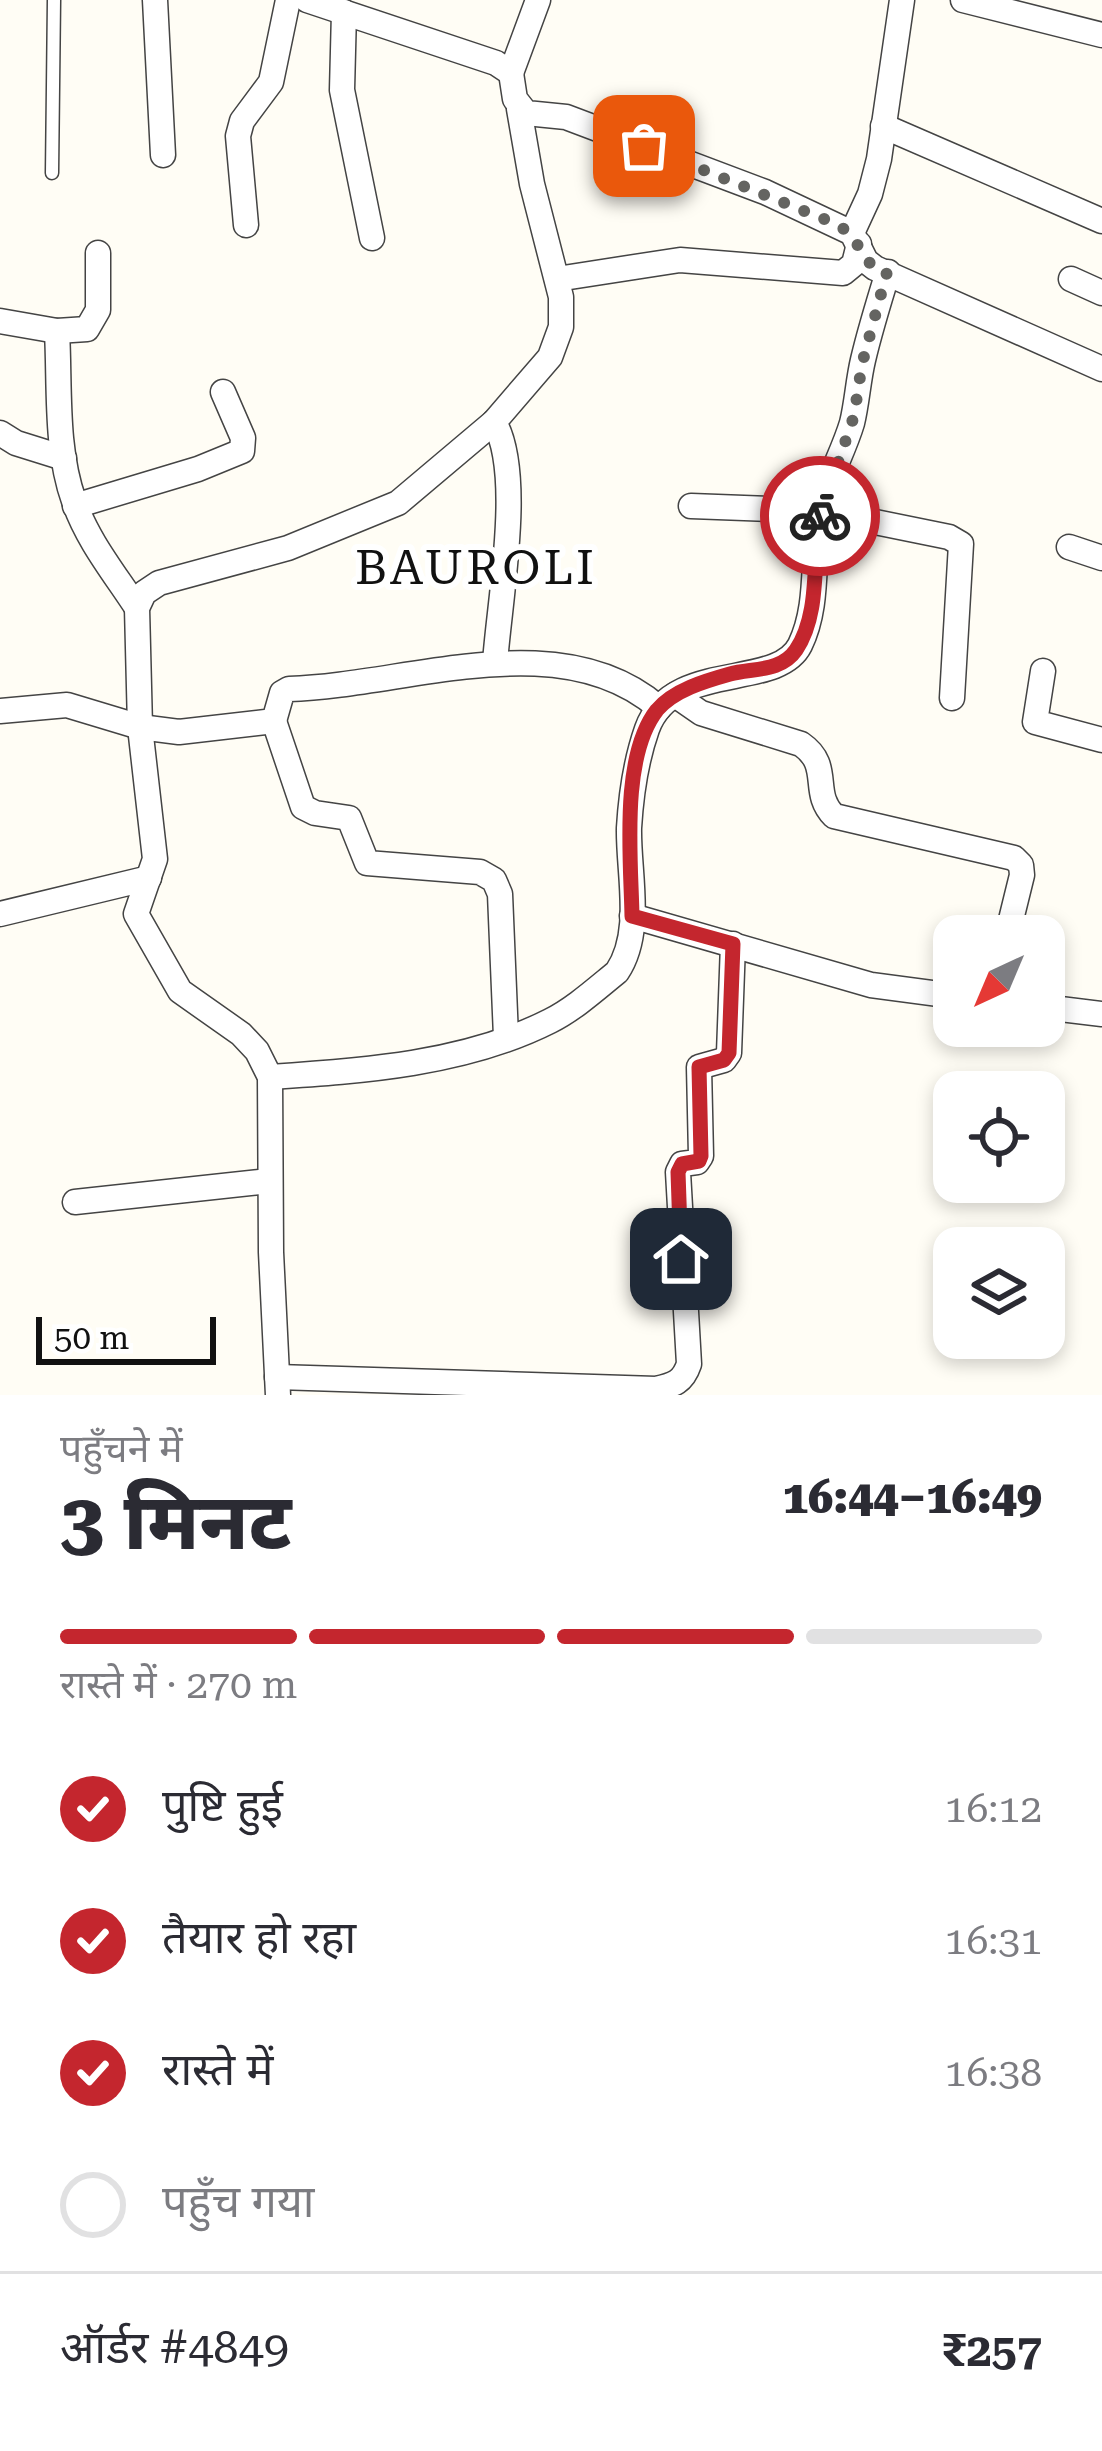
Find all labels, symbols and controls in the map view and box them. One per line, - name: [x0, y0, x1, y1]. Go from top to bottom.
- pin: [593, 95, 695, 197]
- icon: bag: [611, 113, 677, 179]
- courier: [760, 456, 880, 576]
- icon: bike: [787, 483, 853, 549]
- district label: BAUROLI: [355, 540, 597, 596]
- north arrow: [933, 915, 1065, 1047]
- map controls: [933, 915, 1065, 1359]
- button: locate: [933, 1071, 1065, 1203]
- pin: [630, 1208, 732, 1310]
- icon: home: [648, 1226, 714, 1292]
- button: layers: [933, 1227, 1065, 1359]
- scale bar: [36, 1311, 216, 1364]
- text: 50 m: [54, 1318, 129, 1357]
- text: पहुँचने में: [60, 1426, 182, 1472]
- text: 16:44–16:49: [783, 1471, 1042, 1524]
- text: 3 मिनट: [60, 1477, 291, 1568]
- text: रास्ते में · 270 m: [60, 1662, 297, 1708]
- icon: check: [60, 1776, 126, 1842]
- text: पुष्टि हुई: [162, 1779, 283, 1832]
- text: 16:12: [945, 1786, 1042, 1832]
- icon: check: [60, 1908, 126, 1974]
- text: तैयार हो रहा: [162, 1911, 356, 1964]
- text: 16:31: [945, 1918, 1042, 1964]
- icon: check: [60, 2040, 126, 2106]
- text: रास्ते में: [162, 2043, 274, 2096]
- text: 16:38: [945, 2050, 1042, 2096]
- text: पहुँच गया: [162, 2175, 315, 2228]
- text: ऑर्डर #4849: [60, 2321, 289, 2374]
- text: ₹257: [941, 2324, 1042, 2377]

